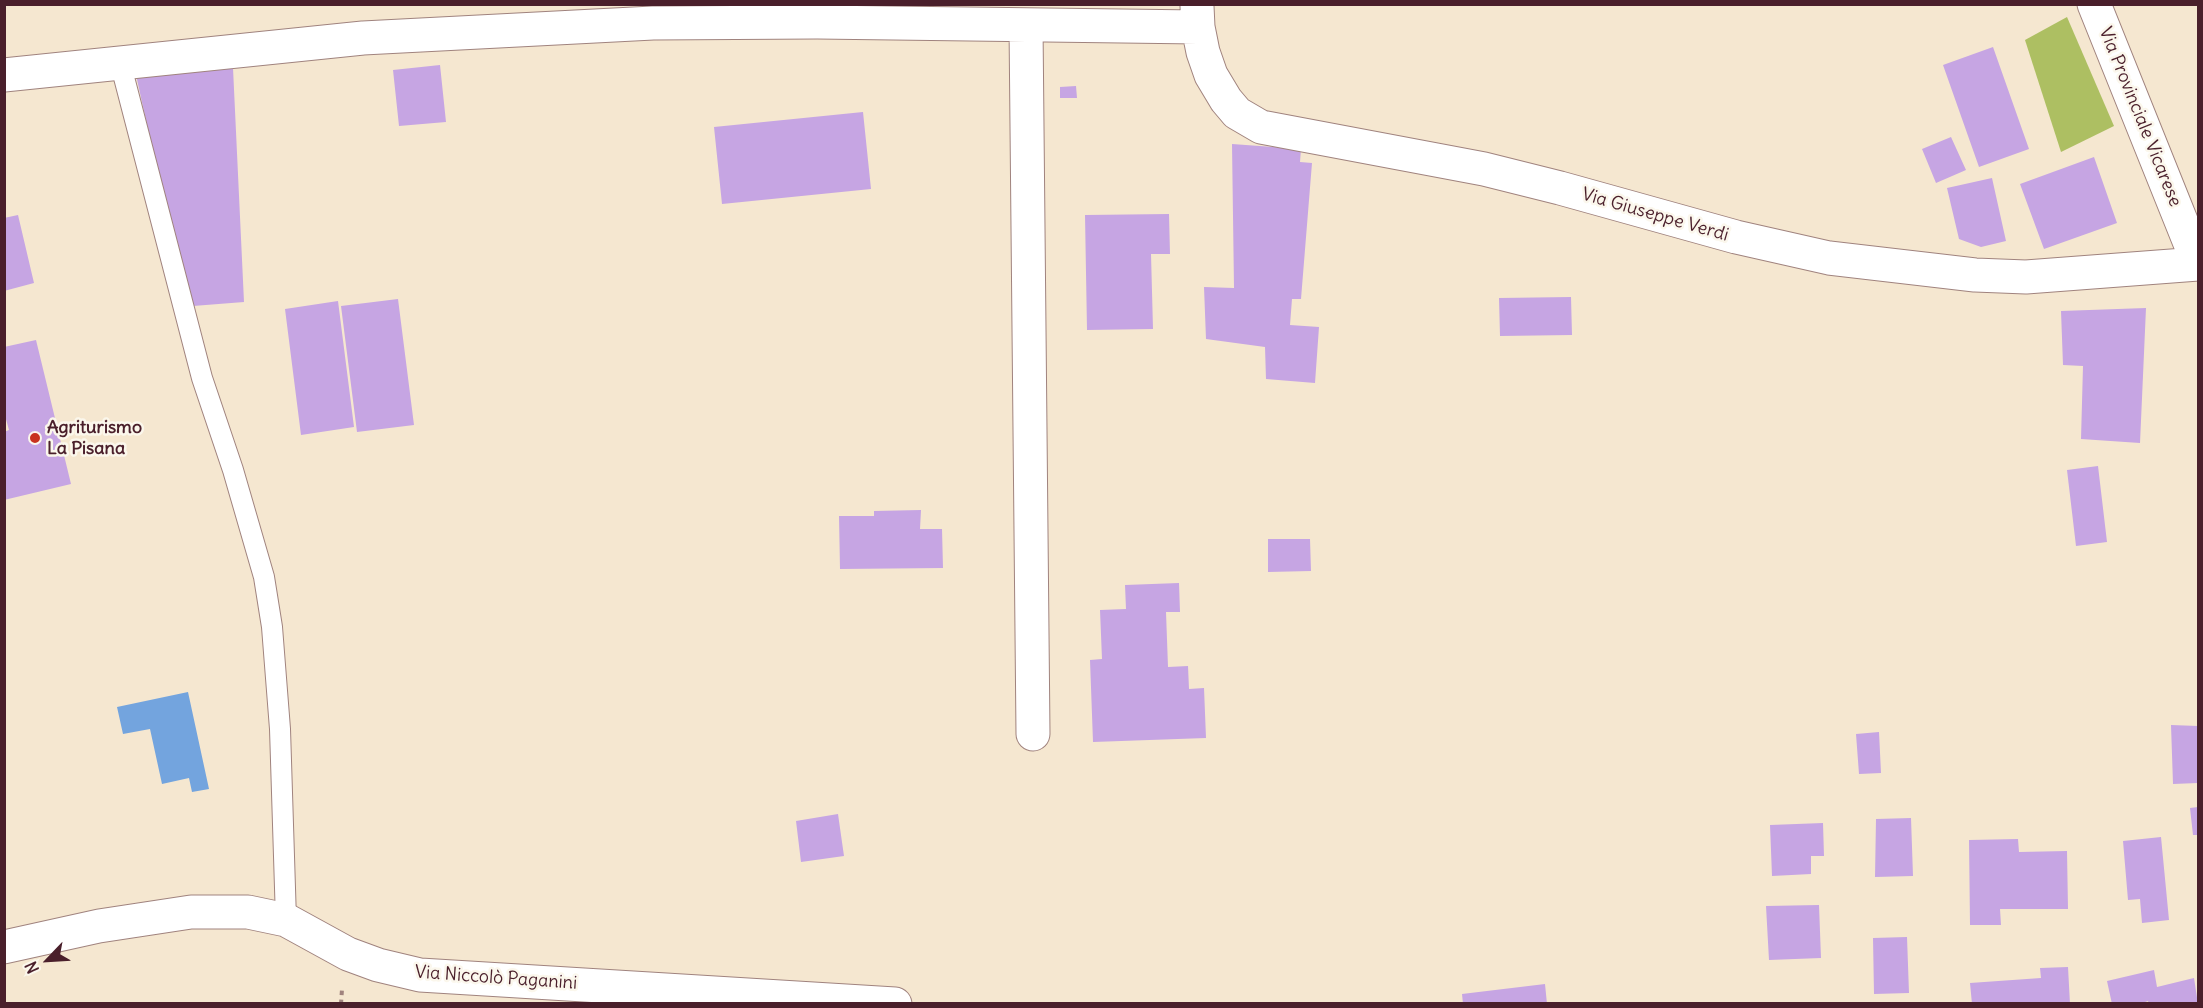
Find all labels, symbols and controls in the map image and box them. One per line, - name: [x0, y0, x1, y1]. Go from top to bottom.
- street label: Via Provinciale Vicarese: [2094, 24, 2186, 210]
- street label: Via Giuseppe Verdi: [1579, 184, 1731, 246]
- place label: Agriturismo La Pisana: [47, 417, 142, 460]
- marker: Agriturismo La Pisana: [28, 431, 42, 445]
- north arrow: [18, 930, 78, 990]
- text: N: [20, 958, 43, 977]
- street label: Via Niccolò Paganini: [414, 962, 578, 994]

